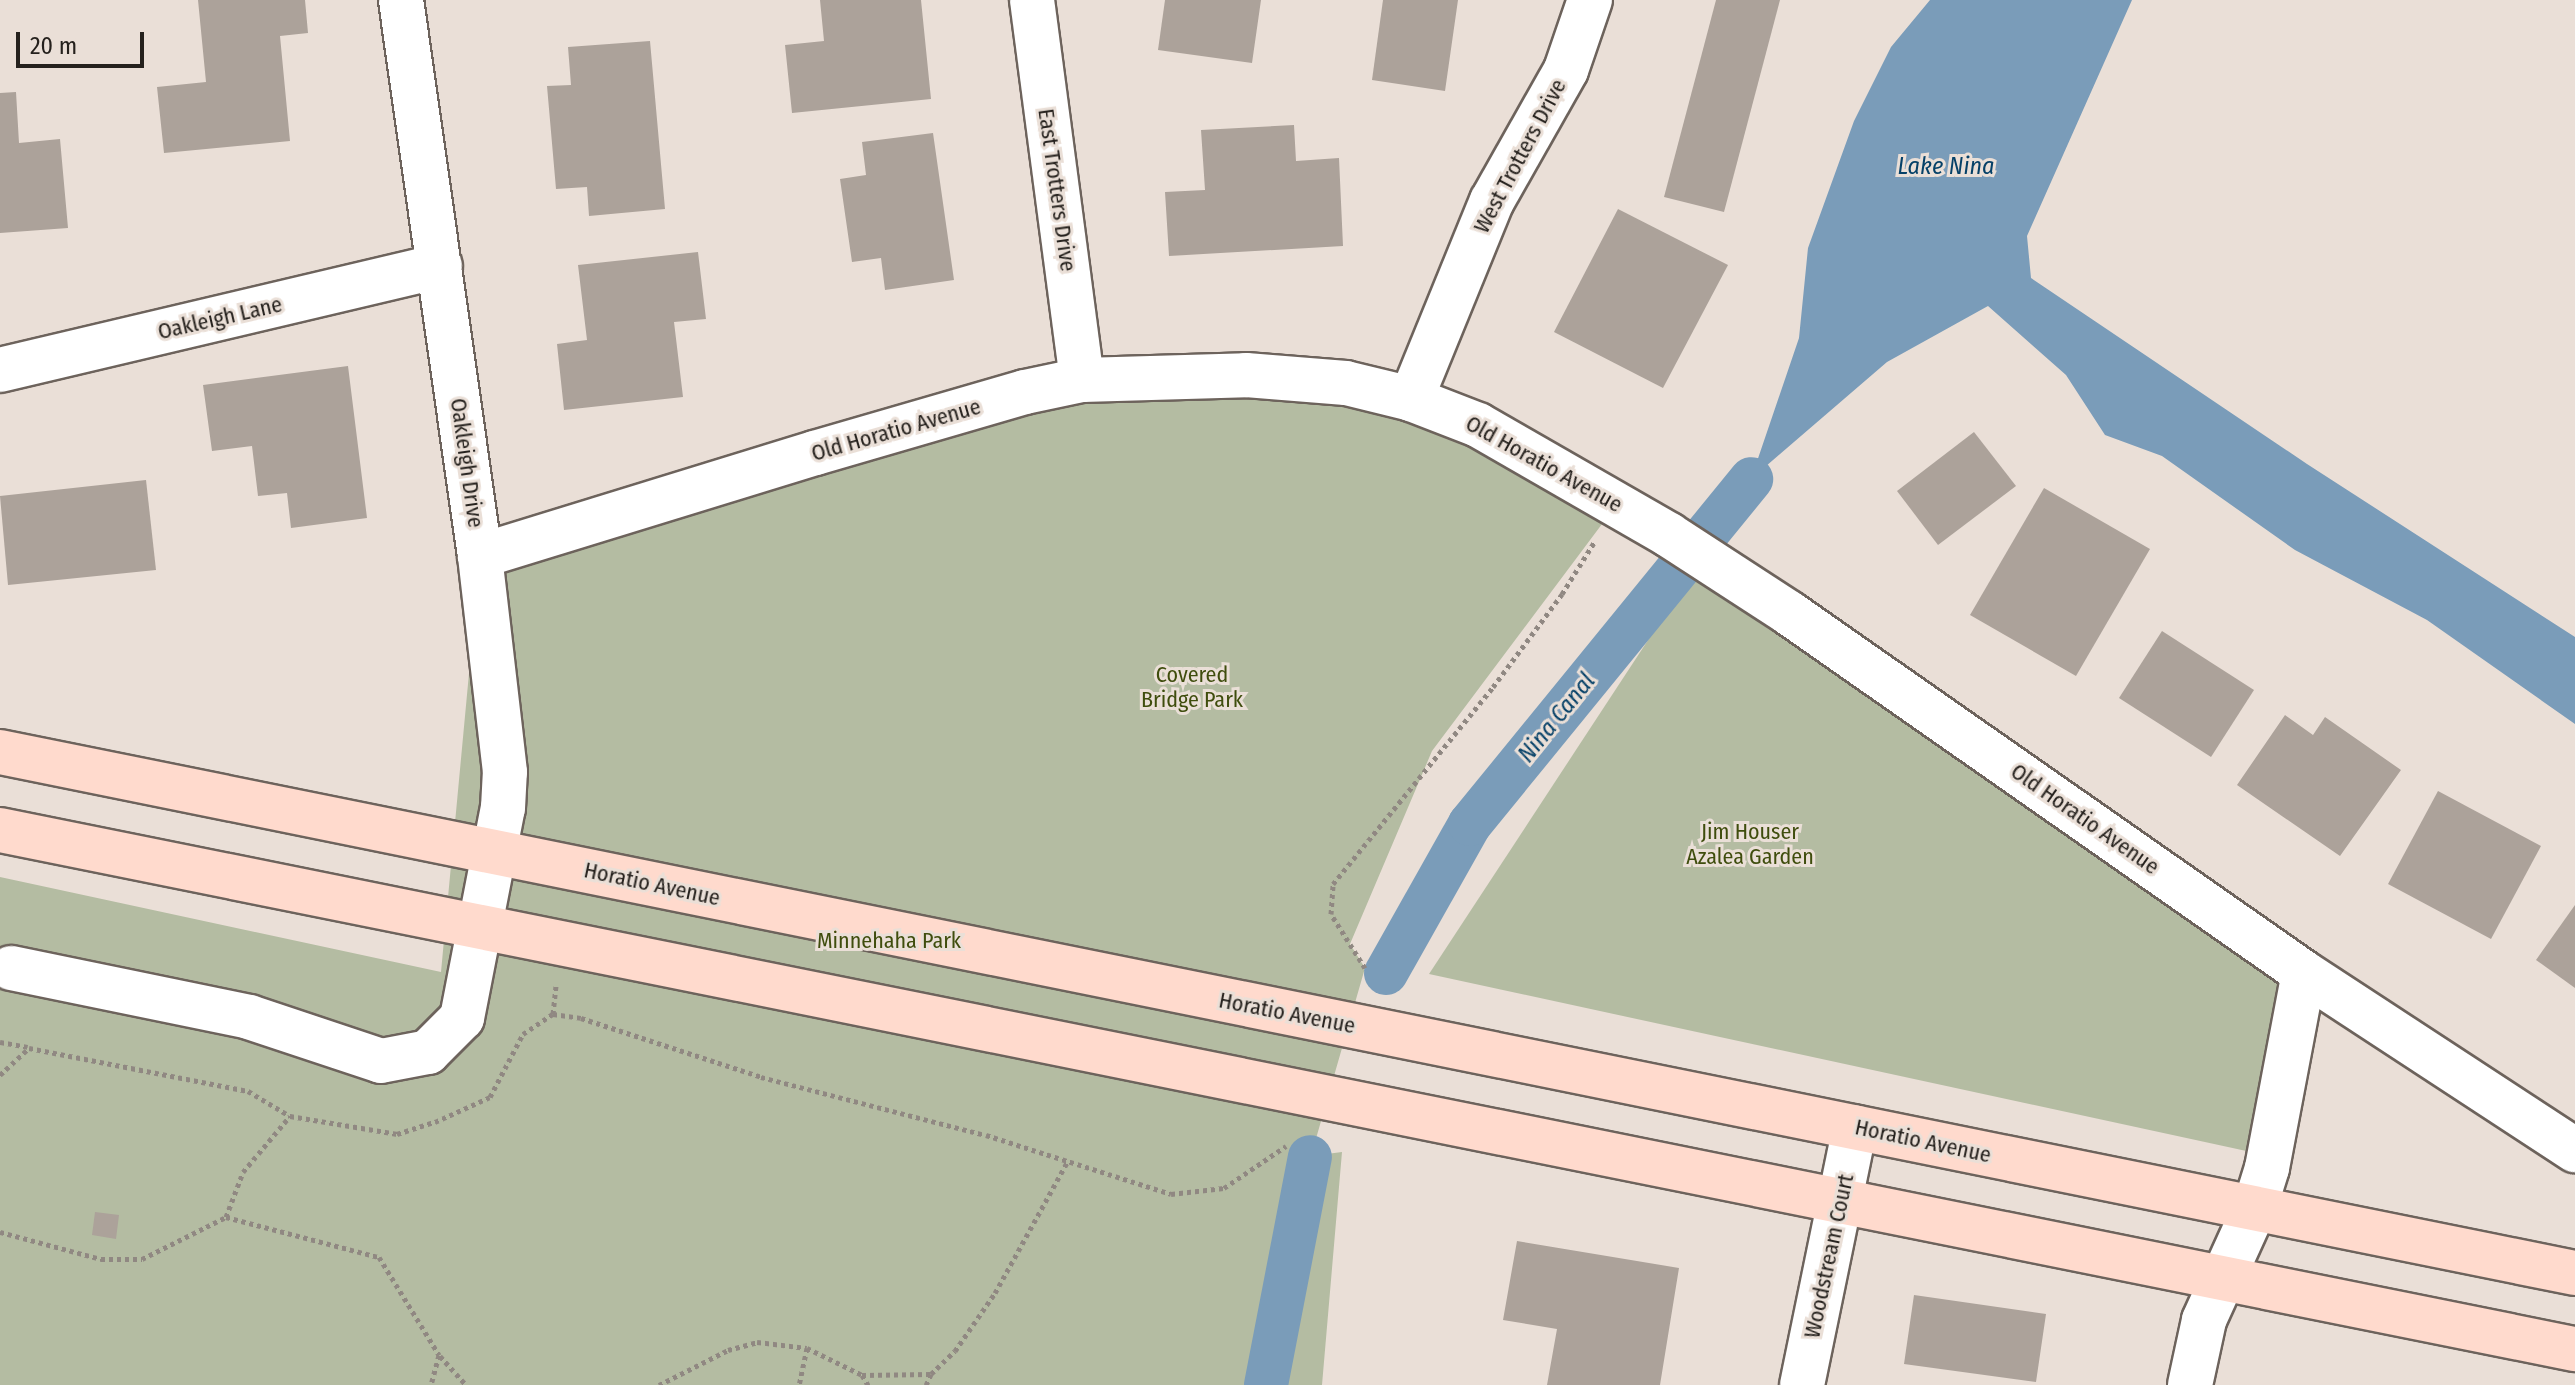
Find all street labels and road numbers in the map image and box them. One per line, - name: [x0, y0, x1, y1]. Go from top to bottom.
- street label: West Trotters Drive: [1468, 75, 1572, 237]
- street label: East Trotters Drive: [1033, 107, 1081, 273]
- street label: Oakleigh Lane: [155, 291, 285, 345]
- street label: Old Horatio Avenue: [808, 393, 984, 467]
- street label: Oakleigh Drive: [445, 397, 489, 529]
- street label: Old Horatio Avenue: [1461, 410, 1627, 518]
- street label: Old Horatio Avenue: [2006, 758, 2164, 880]
- street label: Horatio Avenue: [582, 857, 722, 911]
- street label: Horatio Avenue: [1217, 987, 1357, 1039]
- street label: Horatio Avenue: [1853, 1114, 1993, 1168]
- street label: Woodstream Court: [1799, 1172, 1859, 1340]

